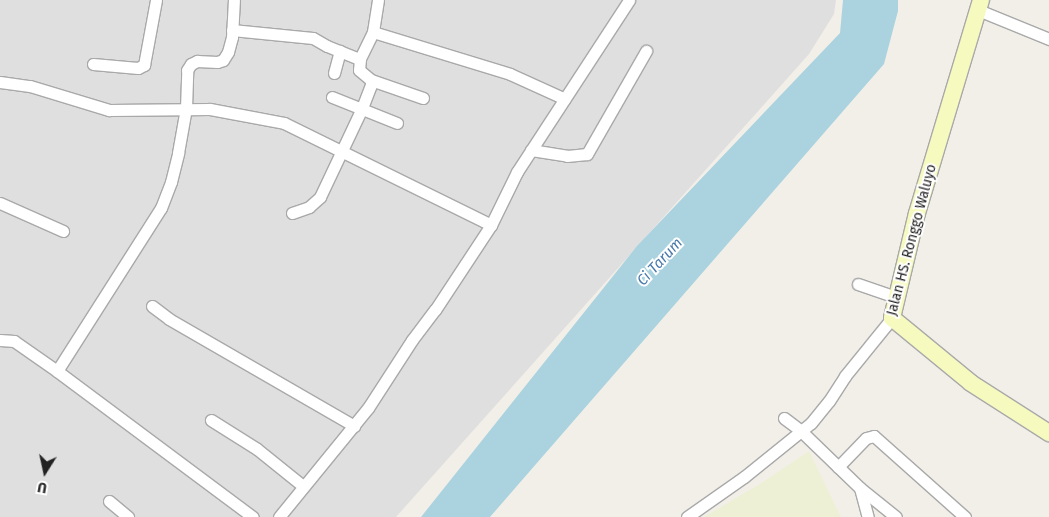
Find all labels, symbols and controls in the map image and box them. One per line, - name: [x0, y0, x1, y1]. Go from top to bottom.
- street label: Jalan HS. Ronggo Waluyo: [884, 162, 940, 318]
- water label: Ci Tarum: [633, 234, 687, 290]
- north arrow: [20, 447, 70, 497]
- text: U: [36, 478, 48, 496]

